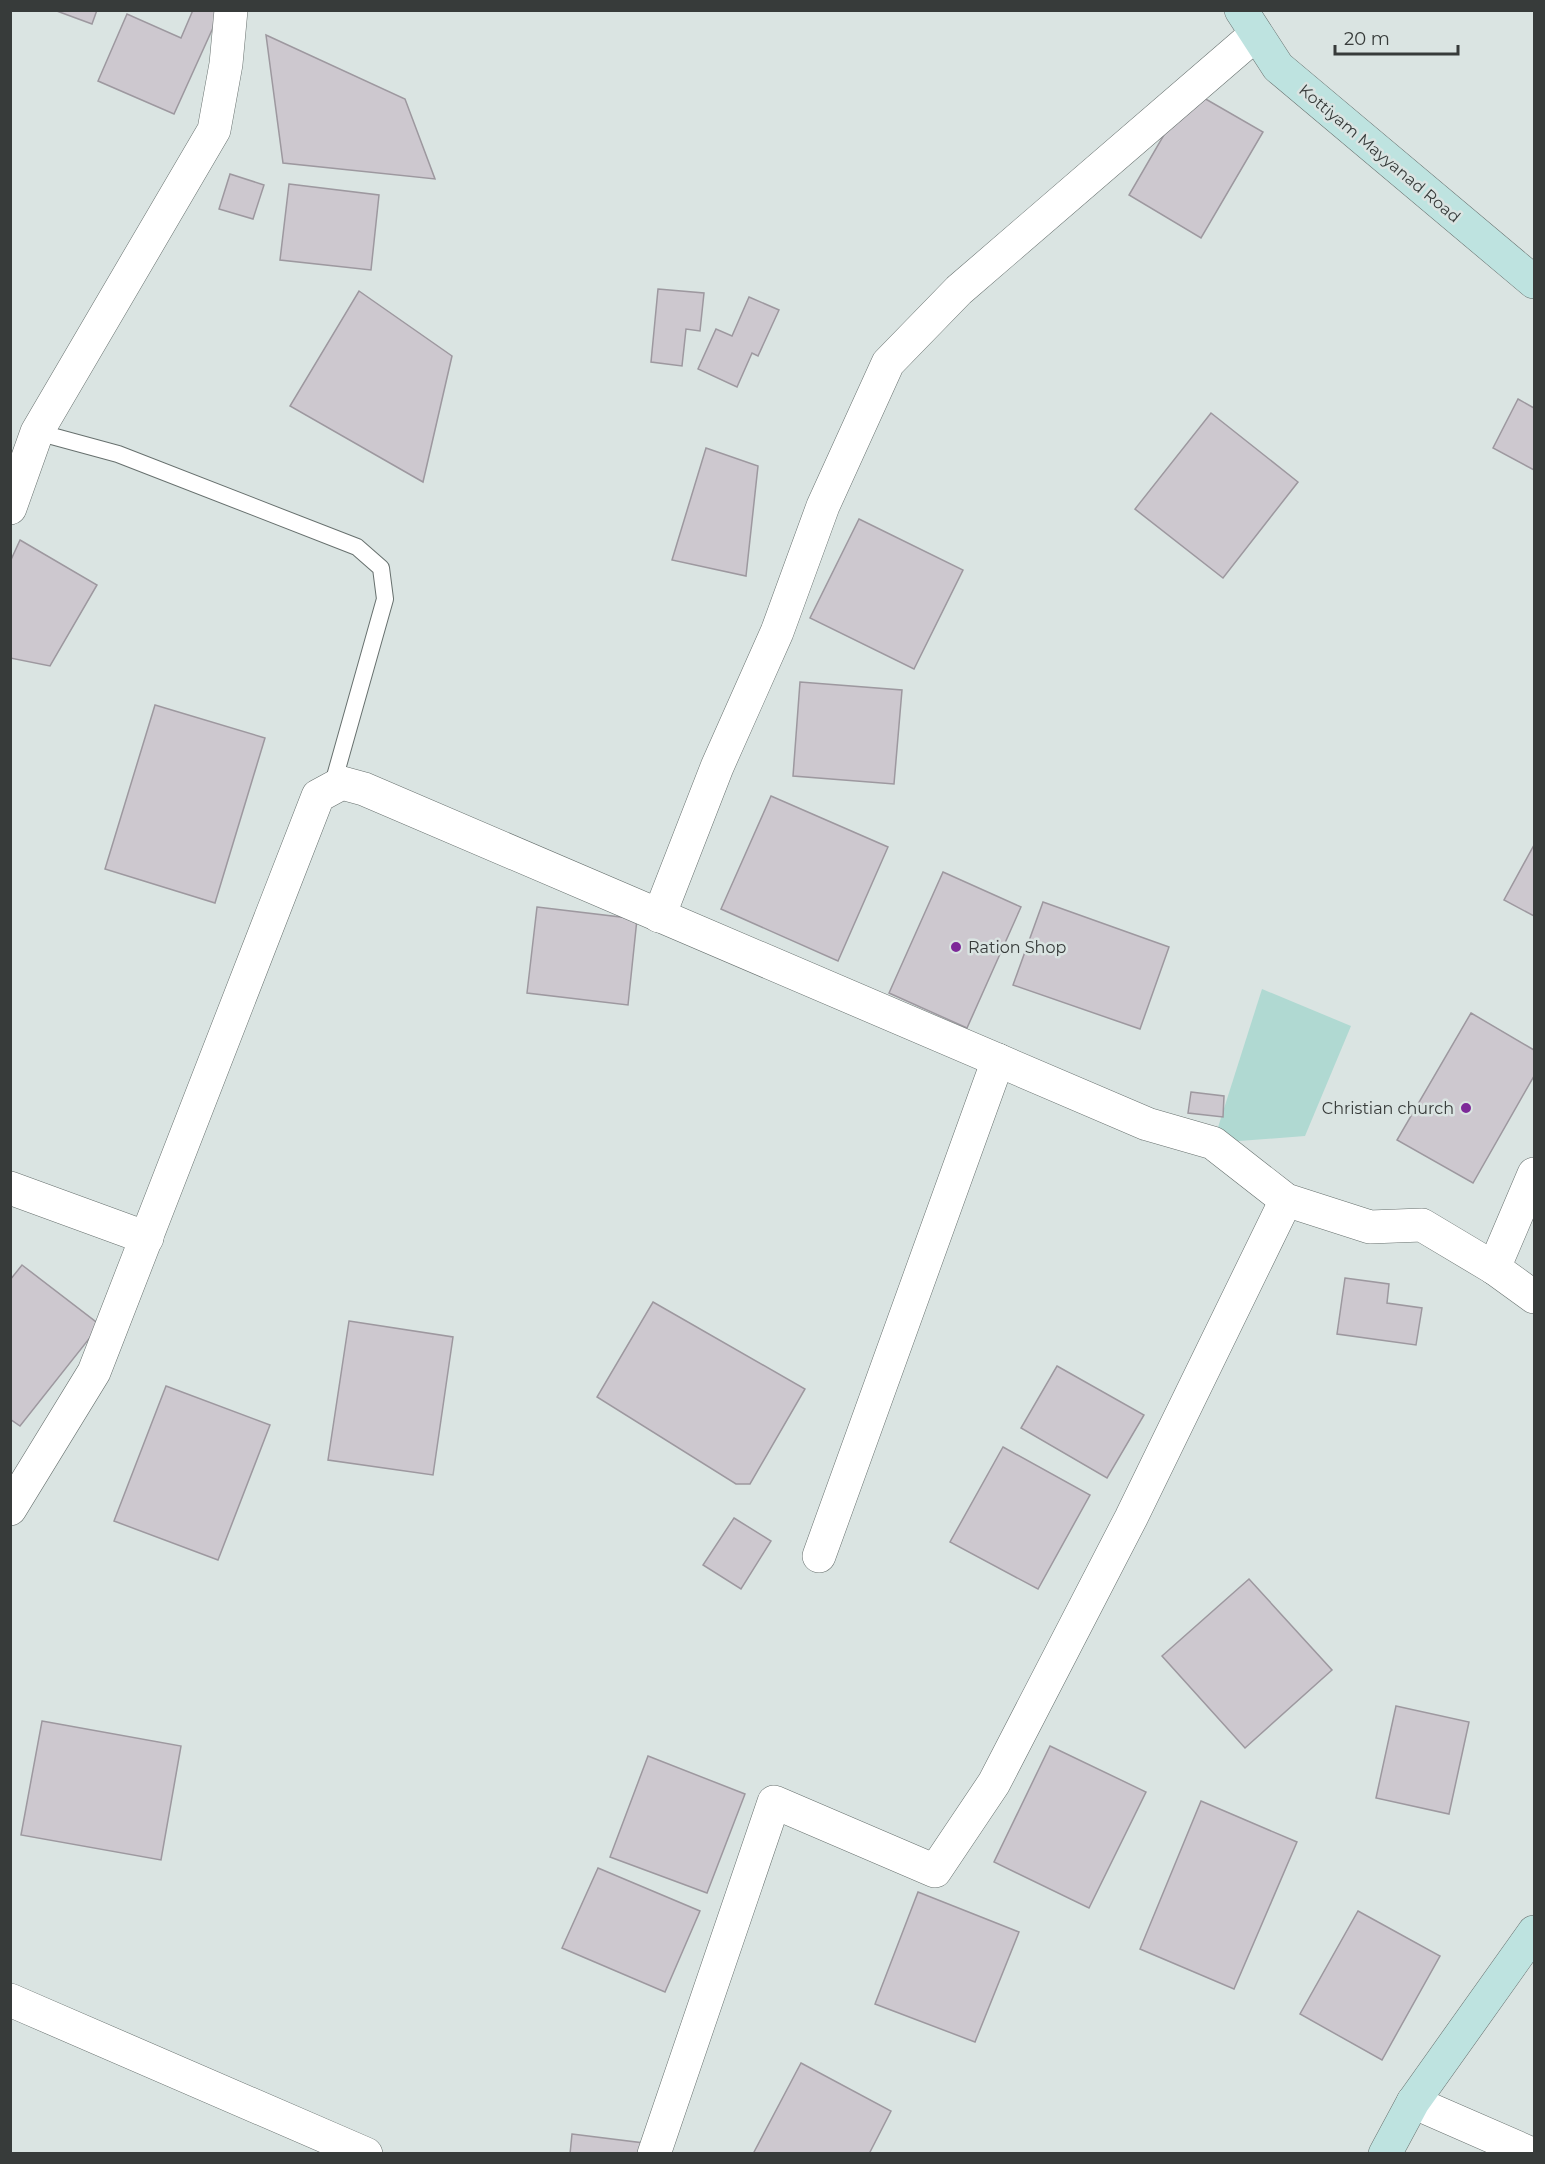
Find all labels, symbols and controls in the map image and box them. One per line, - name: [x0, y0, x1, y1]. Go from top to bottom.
- scale bar: [1335, 18, 1458, 56]
- text: 20 m: [1344, 28, 1390, 50]
- street label: Kottiyam Mayyanad Road: [1295, 80, 1464, 227]
- place label: Ration Shop: [968, 938, 1066, 957]
- marker: Ration Shop: [949, 940, 963, 954]
- place label: Christian church: [1322, 1099, 1454, 1118]
- marker: Christian church: [1459, 1101, 1473, 1115]

